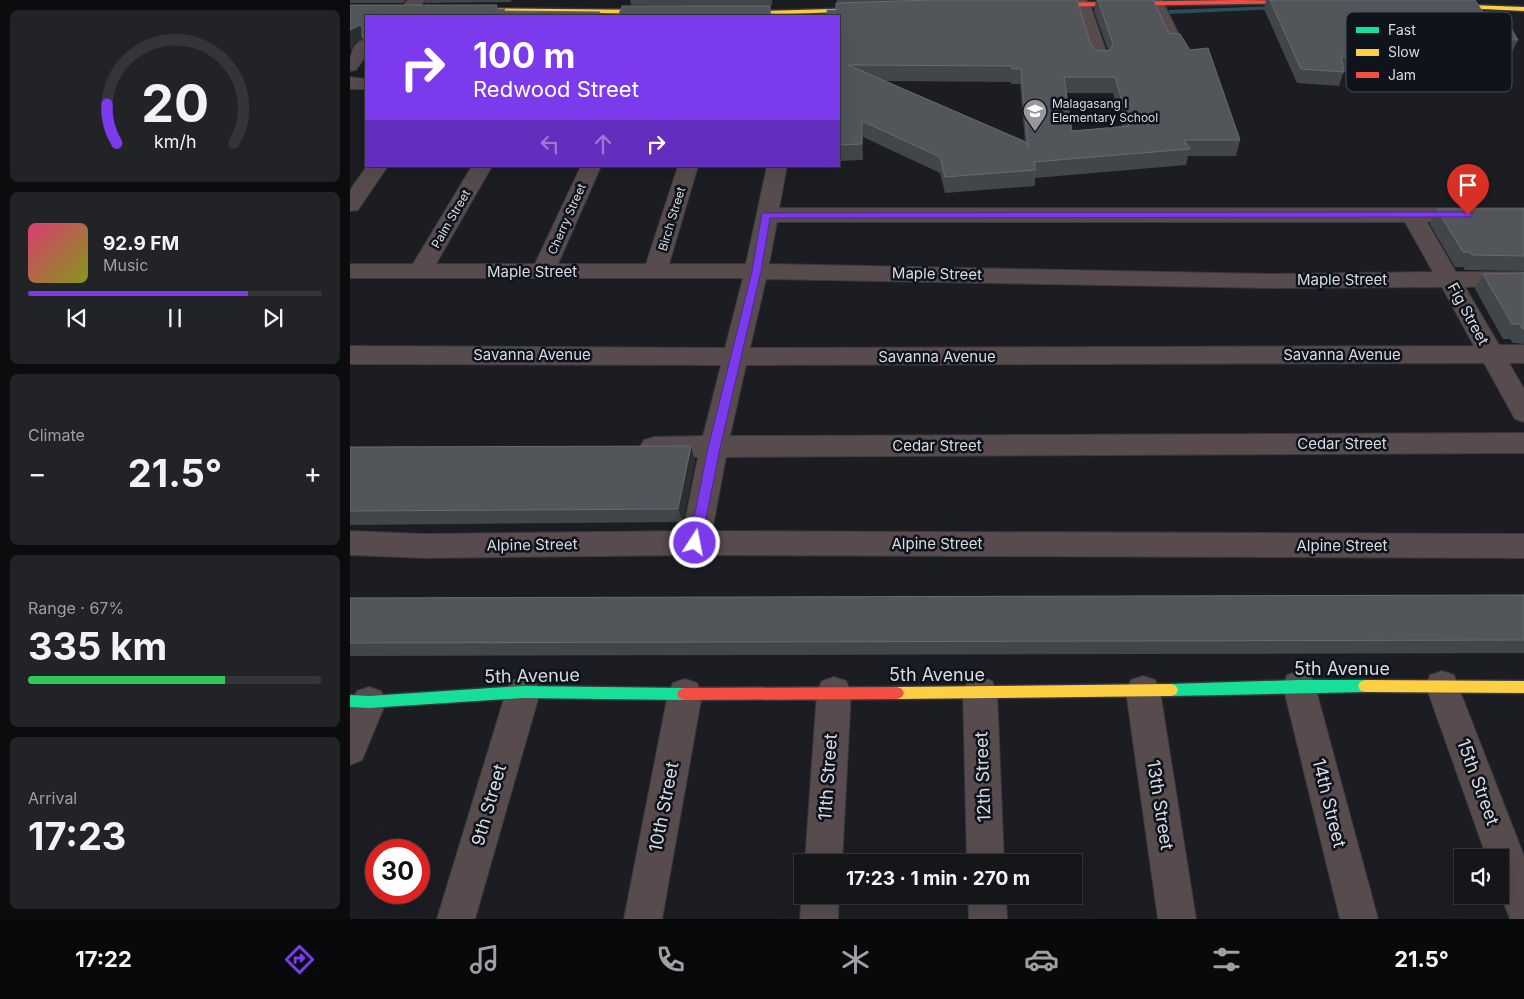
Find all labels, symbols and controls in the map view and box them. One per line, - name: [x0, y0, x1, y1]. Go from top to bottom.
- legend: [1346, 12, 1512, 92]
- text: Fast: [1388, 21, 1416, 38]
- text: 100 m: [473, 34, 576, 76]
- icon: right: [390, 35, 455, 100]
- text: Slow: [1388, 43, 1420, 60]
- text: Jam: [1388, 66, 1416, 83]
- text: 20: [141, 72, 209, 135]
- text: Redwood Street: [473, 76, 639, 102]
- place label: Malagasang I Elementary School: [1052, 96, 1158, 125]
- school or university icon: Malagasang I Elementary School: [1022, 98, 1048, 132]
- icon: left: [536, 130, 564, 158]
- icon: ahead: [589, 130, 617, 158]
- icon: right: [642, 130, 670, 158]
- text: km/h: [154, 131, 196, 152]
- pin: [1447, 164, 1489, 215]
- icon: arrive: [1454, 171, 1482, 199]
- street label: Cherry Street: [544, 181, 589, 257]
- street label: Birch Street: [655, 185, 688, 253]
- street label: Palm Street: [428, 187, 473, 251]
- text: 92.9 FM: [103, 232, 179, 255]
- text: Music: [103, 255, 148, 275]
- street label: Maple Street: [487, 262, 577, 281]
- street label: Maple Street: [892, 263, 982, 284]
- street label: Maple Street: [1297, 270, 1387, 289]
- street label: Fig Street: [1444, 279, 1493, 348]
- icon: previous: [63, 304, 91, 332]
- icon: pause: [161, 304, 189, 332]
- icon: next: [259, 304, 287, 332]
- street label: Savanna Avenue: [473, 345, 591, 364]
- street label: Savanna Avenue: [1283, 345, 1401, 364]
- street label: Savanna Avenue: [878, 347, 996, 366]
- text: Climate: [28, 425, 85, 445]
- street label: Cedar Street: [1297, 434, 1387, 453]
- street label: Cedar Street: [892, 436, 982, 455]
- text: 21.5°: [128, 450, 222, 496]
- text: −: [28, 456, 47, 490]
- text: +: [303, 456, 322, 490]
- position arrow: [668, 516, 720, 568]
- street label: Alpine Street: [486, 534, 578, 555]
- street label: Alpine Street: [892, 534, 983, 553]
- street label: Alpine Street: [1297, 536, 1388, 555]
- text: Range · 67%: [28, 598, 124, 618]
- text: 335 km: [28, 623, 167, 669]
- street label: 5th Avenue: [1294, 658, 1390, 679]
- street label: 5th Avenue: [484, 664, 580, 687]
- street label: 5th Avenue: [889, 664, 985, 685]
- street label: 12th Street: [970, 731, 995, 823]
- street label: 11th Street: [814, 733, 841, 821]
- street label: 15th Street: [1453, 736, 1504, 828]
- street label: 14th Street: [1308, 756, 1351, 850]
- street label: 13th Street: [1143, 758, 1178, 852]
- street label: 10th Street: [644, 760, 683, 854]
- street label: 9th Street: [467, 762, 510, 848]
- text: Arrival: [28, 788, 77, 808]
- text: 17:23: [28, 813, 126, 859]
- speed limit sign: 30: [365, 839, 430, 904]
- map controls: [1454, 849, 1509, 904]
- button: sound: [1454, 849, 1509, 904]
- text: 17:23 · 1 min · 270 m: [846, 867, 1030, 890]
- icon: directions: [282, 942, 317, 977]
- icon: music: [467, 942, 502, 977]
- icon: phone: [653, 942, 688, 977]
- icon: climate: [838, 942, 873, 977]
- icon: car: [1024, 942, 1059, 977]
- icon: filters: [1209, 942, 1244, 977]
- text: 17:22: [75, 946, 132, 972]
- text: 21.5°: [1394, 946, 1449, 972]

